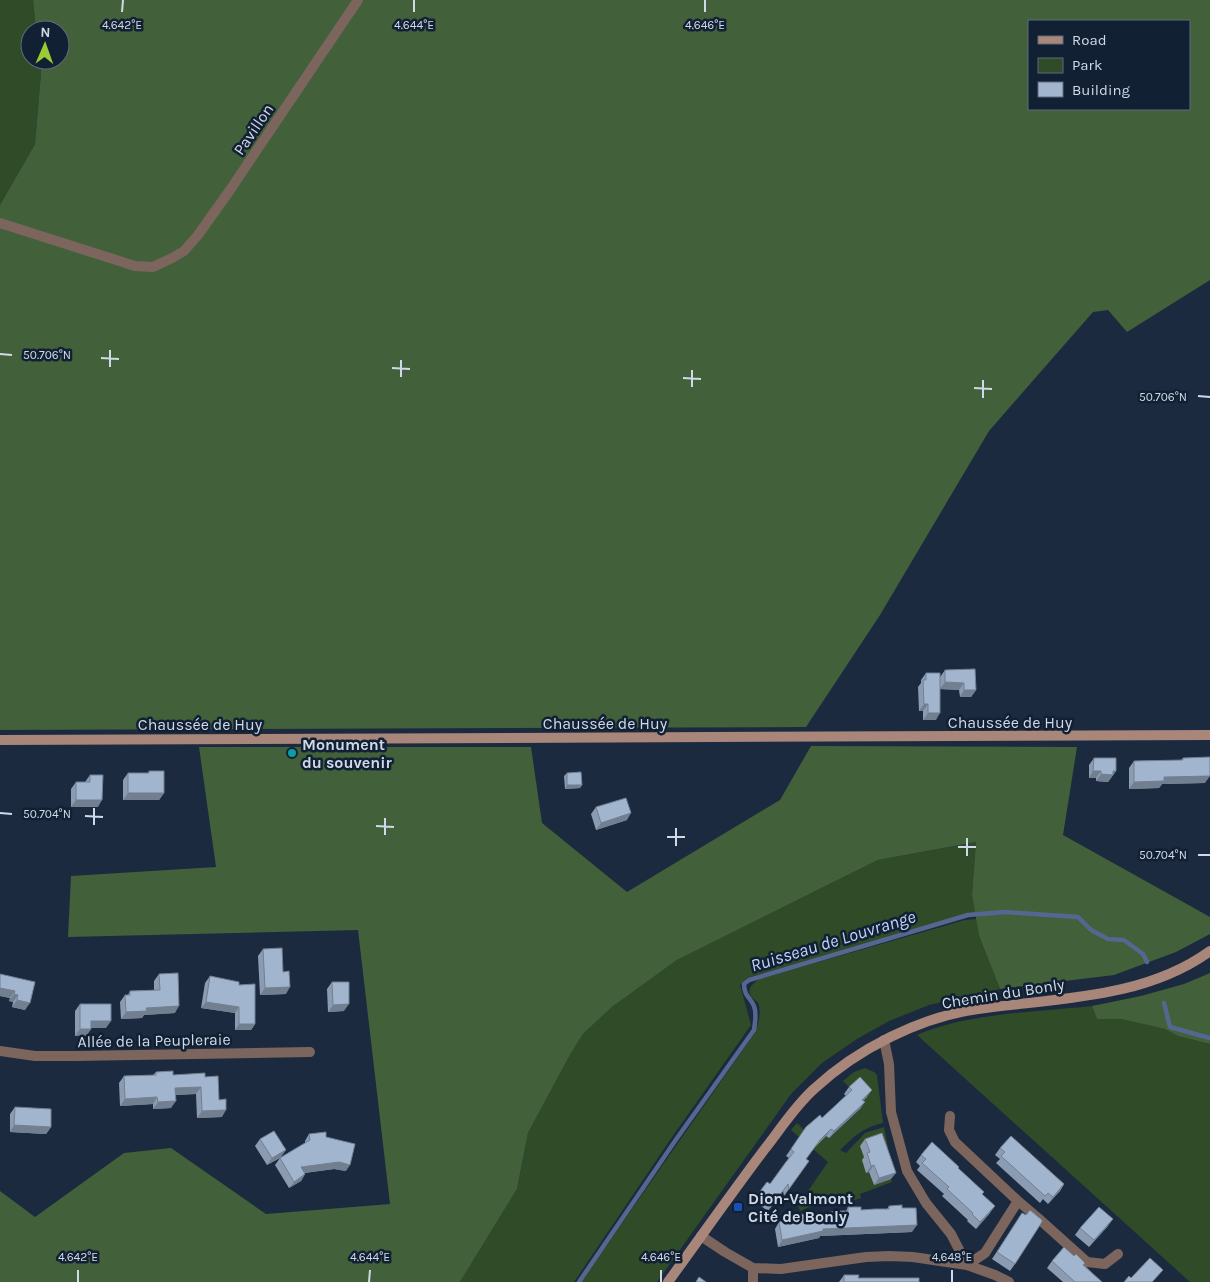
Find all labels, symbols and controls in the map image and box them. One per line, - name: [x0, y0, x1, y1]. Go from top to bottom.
- text: 4.642°E: [102, 18, 142, 32]
- text: 4.644°E: [394, 18, 434, 32]
- text: 4.646°E: [685, 18, 725, 32]
- north arrow: [20, 20, 70, 70]
- legend: [1028, 20, 1190, 110]
- text: N: [40, 24, 51, 41]
- text: Road: [1072, 31, 1107, 49]
- text: Park: [1072, 56, 1102, 74]
- text: Building: [1072, 81, 1130, 99]
- street label: Pavillon: [229, 100, 277, 159]
- text: 50.706°N: [23, 348, 71, 362]
- text: 50.706°N: [1139, 390, 1187, 404]
- street label: Chaussée de Huy: [948, 713, 1073, 732]
- street label: Chaussée de Huy: [543, 714, 668, 733]
- street label: Chaussée de Huy: [138, 715, 263, 734]
- place label: Monument du souvenir: [302, 735, 392, 772]
- marker: Monument du souvenir: [286, 747, 298, 759]
- text: 50.704°N: [23, 807, 71, 821]
- text: 50.704°N: [1139, 848, 1187, 862]
- water label: Ruisseau de Louvrange: [748, 905, 918, 977]
- street label: Chemin du Bonly: [940, 974, 1066, 1013]
- street label: Allée de la Peupleraie: [77, 1030, 231, 1051]
- place label: Dion-Valmont Cité de Bonly: [748, 1189, 853, 1226]
- marker: Dion-Valmont Cité de Bonly: [732, 1201, 744, 1213]
- text: 4.642°E: [58, 1250, 98, 1264]
- text: 4.644°E: [350, 1250, 390, 1264]
- text: 4.646°E: [641, 1250, 681, 1264]
- text: 4.648°E: [932, 1250, 972, 1264]

